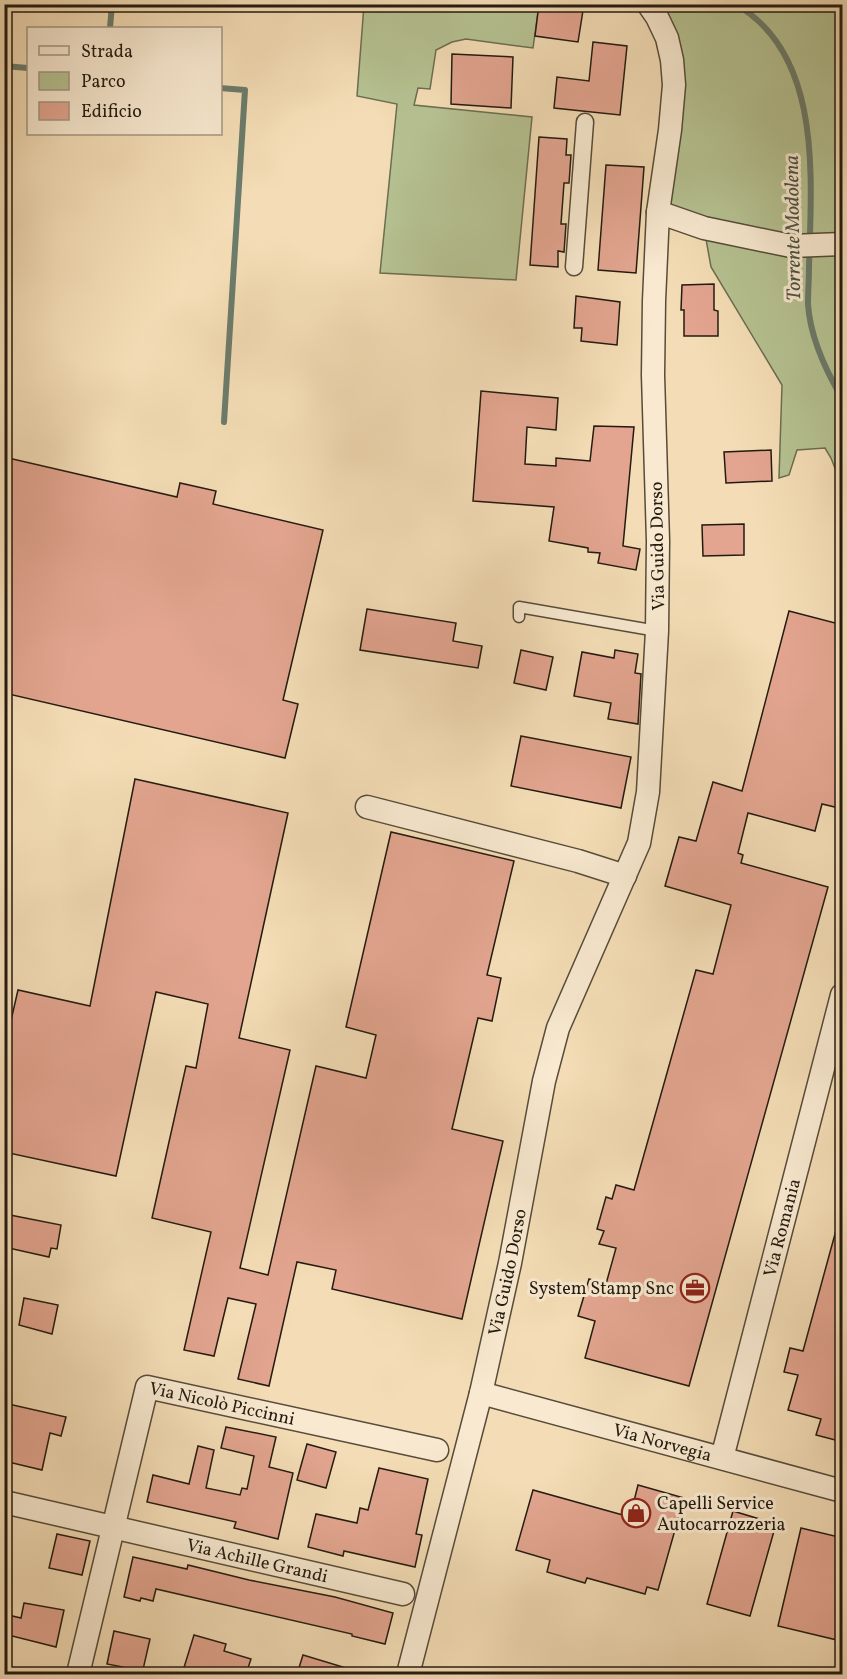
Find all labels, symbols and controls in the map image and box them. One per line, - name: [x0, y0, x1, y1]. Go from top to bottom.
- legend: [27, 27, 222, 135]
- text: Strada: [81, 40, 133, 65]
- text: Parco: [81, 70, 126, 95]
- text: Edificio: [81, 100, 142, 125]
- water label: Torrente Modolena: [779, 155, 809, 301]
- street label: Via Guido Dorso: [645, 481, 672, 611]
- street label: Via Romania: [758, 1176, 808, 1280]
- street label: Via Guido Dorso: [483, 1207, 534, 1338]
- office icon: System Stamp Snc: [679, 1272, 711, 1304]
- place label: System Stamp Snc: [529, 1277, 674, 1302]
- street label: Via Nicolò Piccinni: [146, 1377, 297, 1433]
- street label: Via Norvegia: [610, 1418, 714, 1469]
- place label: Capelli Service Autocarrozzeria: [657, 1492, 785, 1538]
- shop icon: Capelli Service Autocarrozzeria: [620, 1497, 652, 1529]
- street label: Via Achille Grandi: [184, 1533, 330, 1590]

